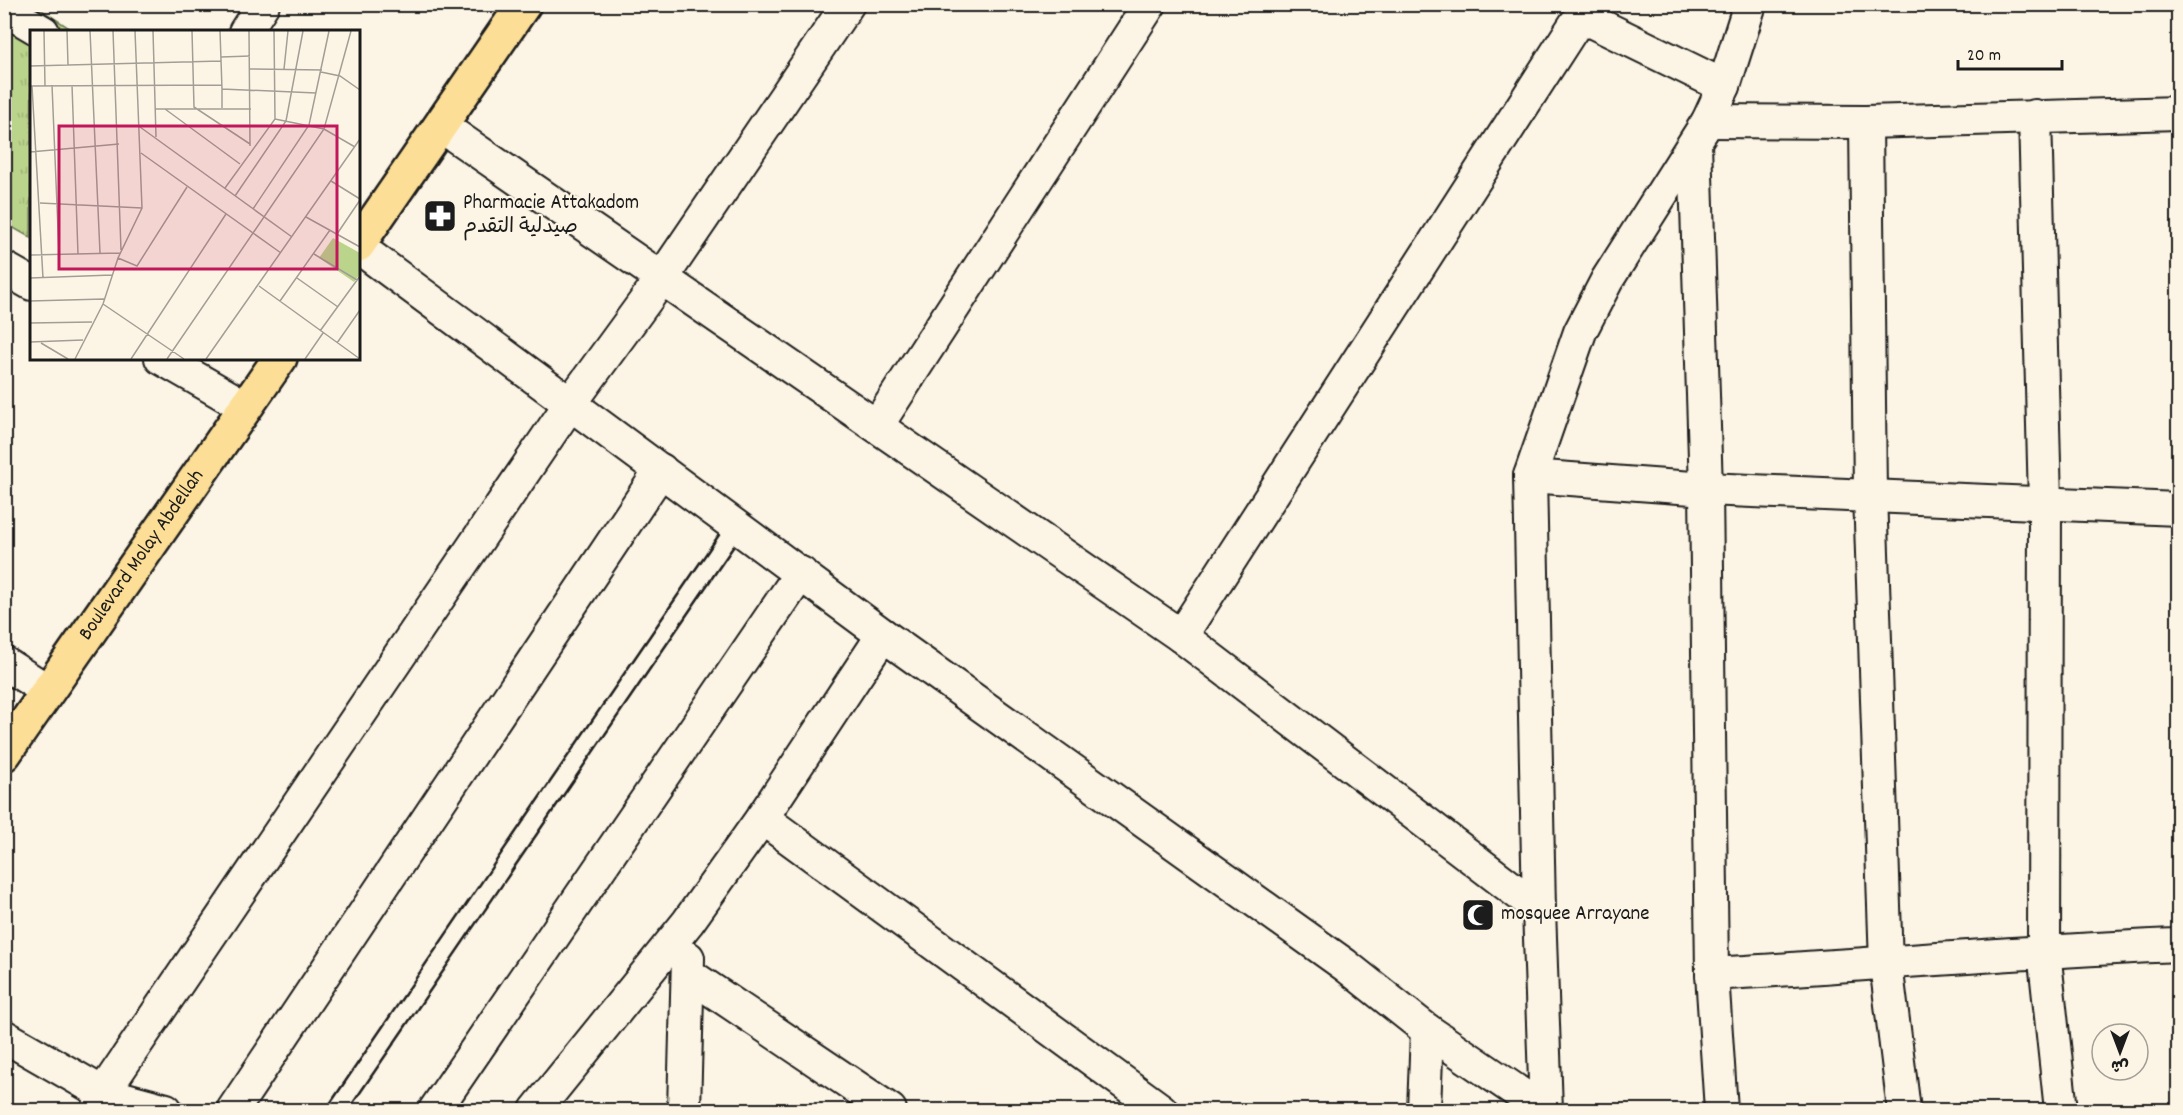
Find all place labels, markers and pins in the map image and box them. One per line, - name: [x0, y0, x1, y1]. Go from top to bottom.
- place label: Pharmacie Attakadom صيدلية التقدم: [463, 189, 639, 243]
- pharmacy icon: Pharmacie Attakadom صيدلية التقدم: [422, 198, 458, 234]
- mosque icon: mosquee Arrayane: [1460, 897, 1496, 933]
- place label: mosquee Arrayane: [1501, 900, 1650, 930]

